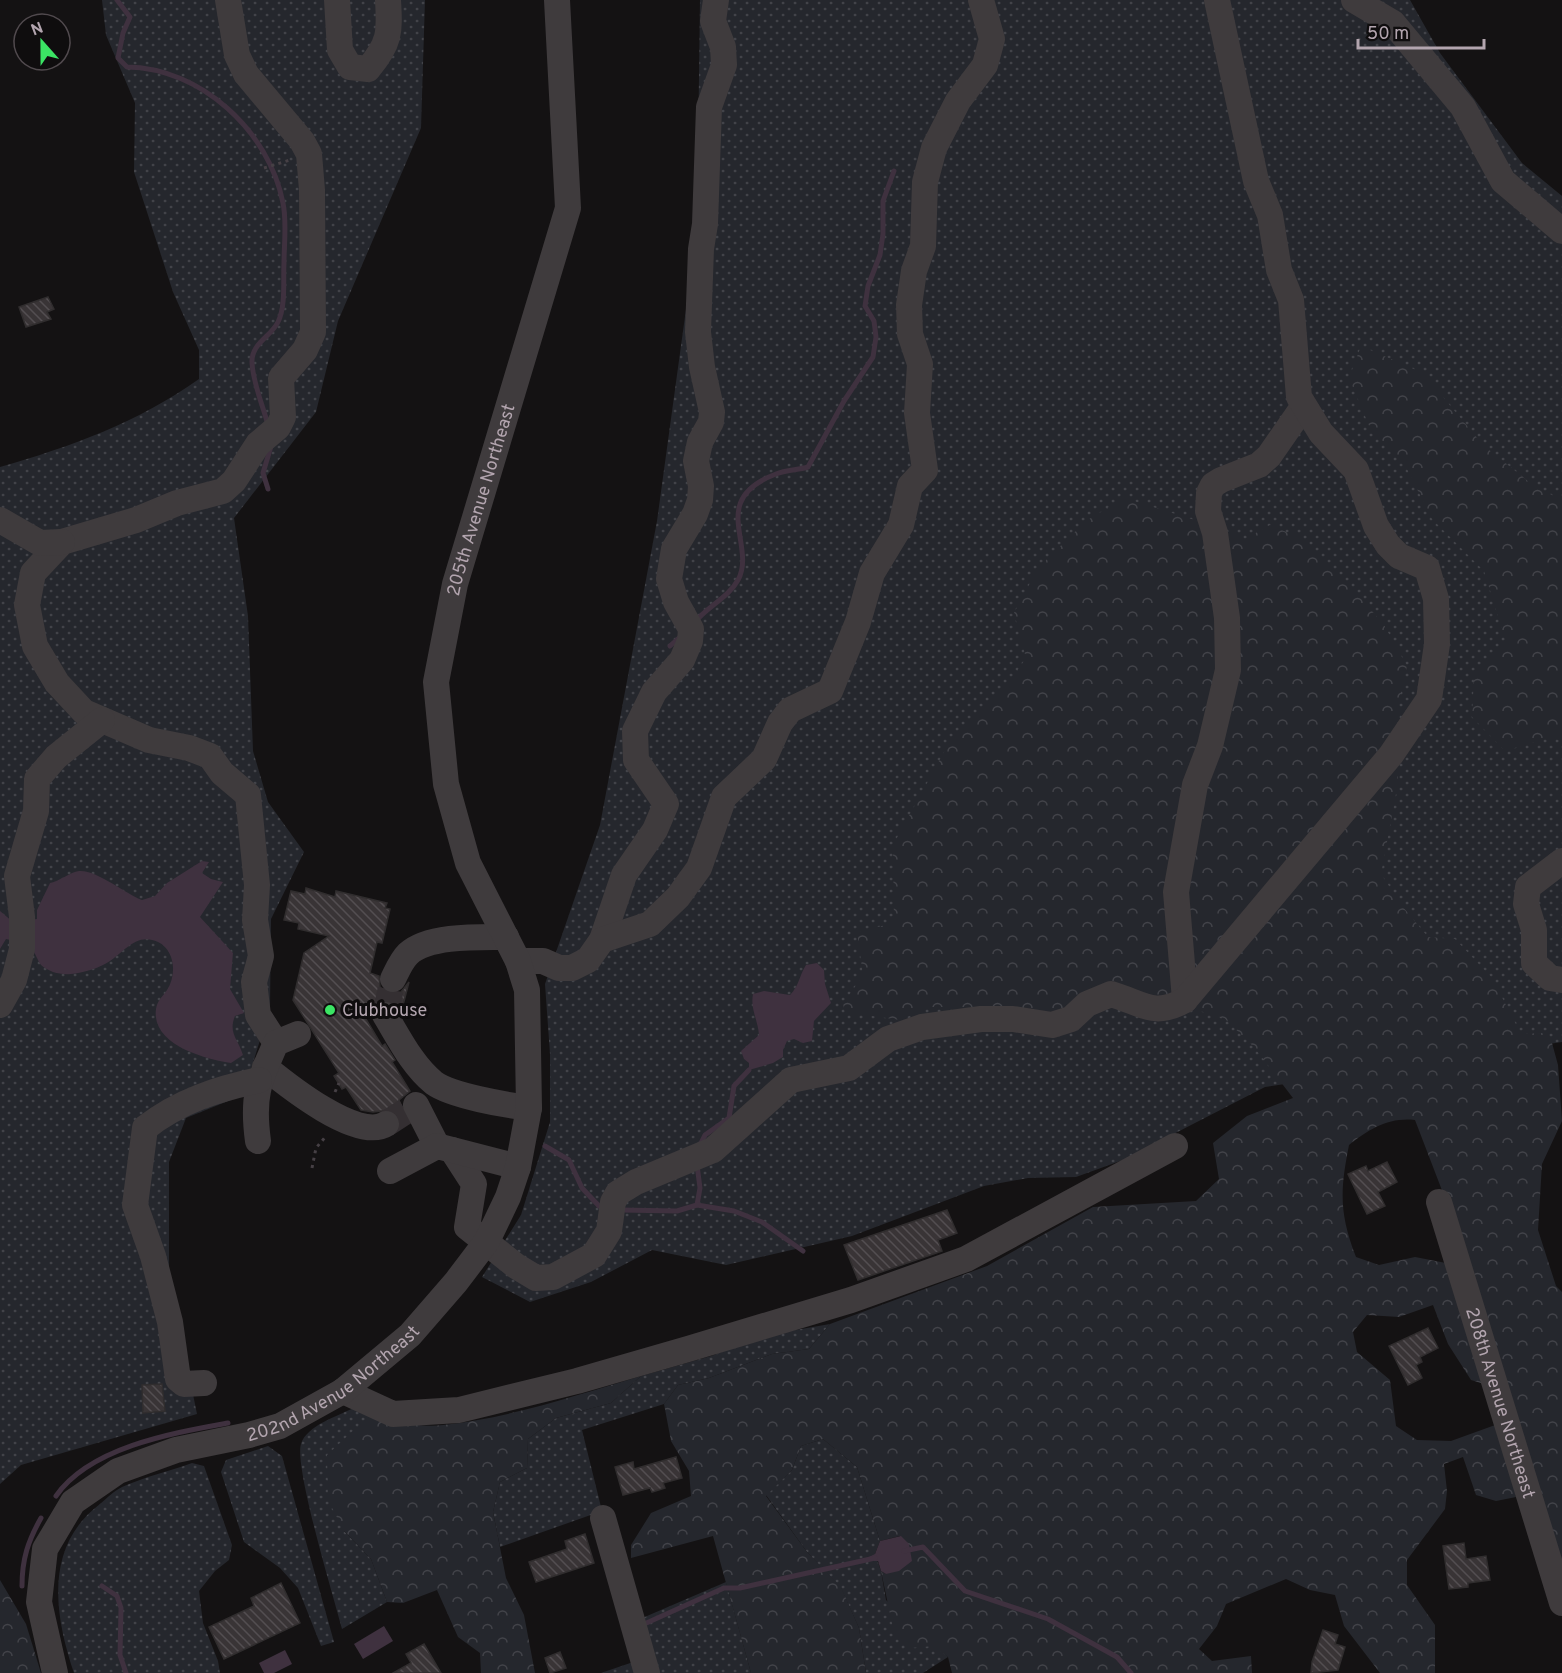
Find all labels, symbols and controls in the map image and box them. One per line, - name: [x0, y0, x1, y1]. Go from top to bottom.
- north arrow: [12, 12, 72, 72]
- scale bar: [1358, 12, 1484, 50]
- text: N: [28, 18, 46, 41]
- text: 50 m: [1367, 23, 1409, 46]
- street label: 205th Avenue Northeast: [443, 401, 521, 598]
- place label: Clubhouse: [342, 1000, 427, 1023]
- marker: Clubhouse: [323, 1003, 337, 1017]
- street label: 208th Avenue Northeast: [1459, 1305, 1539, 1502]
- street label: 202nd Avenue Northeast: [244, 1321, 426, 1448]

